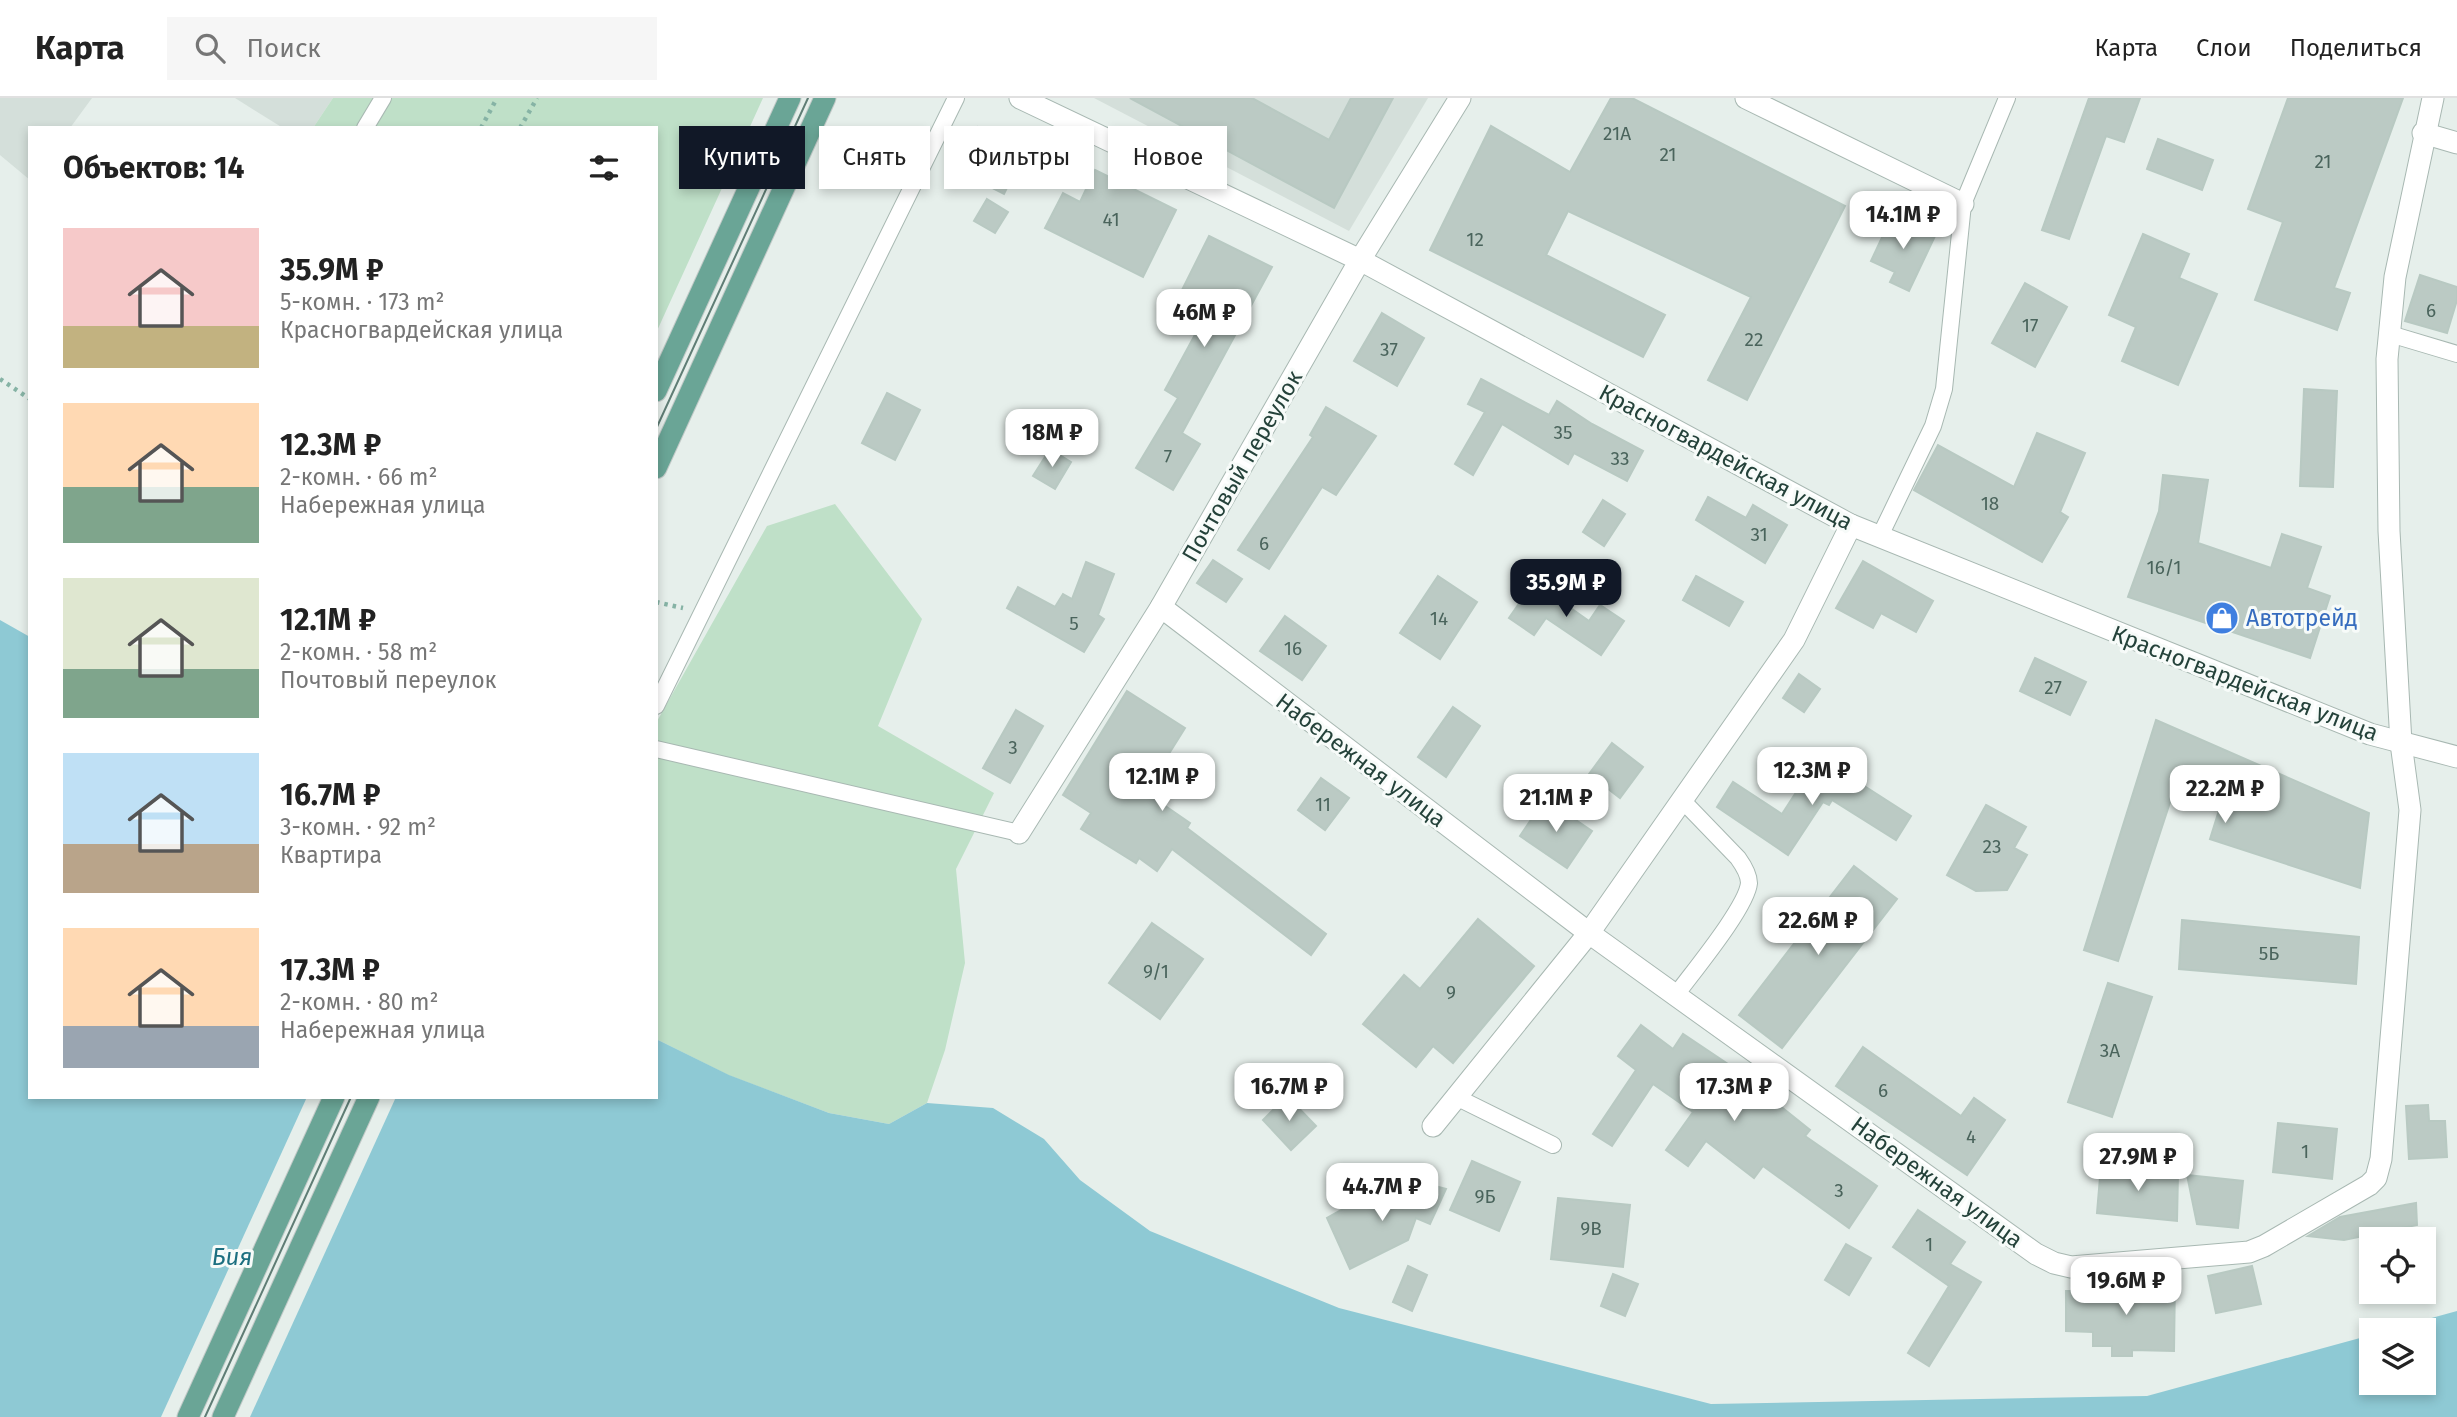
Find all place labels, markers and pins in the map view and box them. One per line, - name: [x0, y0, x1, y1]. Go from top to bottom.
- pin: 14.1M ₽: [1838, 192, 1968, 251]
- pin: 46M ₽: [1155, 289, 1253, 349]
- pin: 18M ₽: [1003, 410, 1101, 469]
- pin: 35.9M ₽: [1501, 560, 1631, 619]
- shop icon: Автотрейд: [2203, 599, 2241, 637]
- place label: Автотрейд: [2246, 604, 2358, 632]
- pin: 12.3M ₽: [1747, 748, 1877, 807]
- pin: 12.1M ₽: [1097, 754, 1227, 813]
- pin: 22.2M ₽: [2160, 766, 2290, 825]
- pin: 21.1M ₽: [1491, 774, 1621, 834]
- pin: 22.6M ₽: [1753, 898, 1883, 957]
- pin: 16.7M ₽: [1224, 1063, 1354, 1123]
- pin: 17.3M ₽: [1669, 1063, 1799, 1123]
- pin: 27.9M ₽: [2073, 1134, 2203, 1193]
- pin: 44.7M ₽: [1317, 1164, 1447, 1223]
- pin: 19.6M ₽: [2061, 1258, 2191, 1317]

